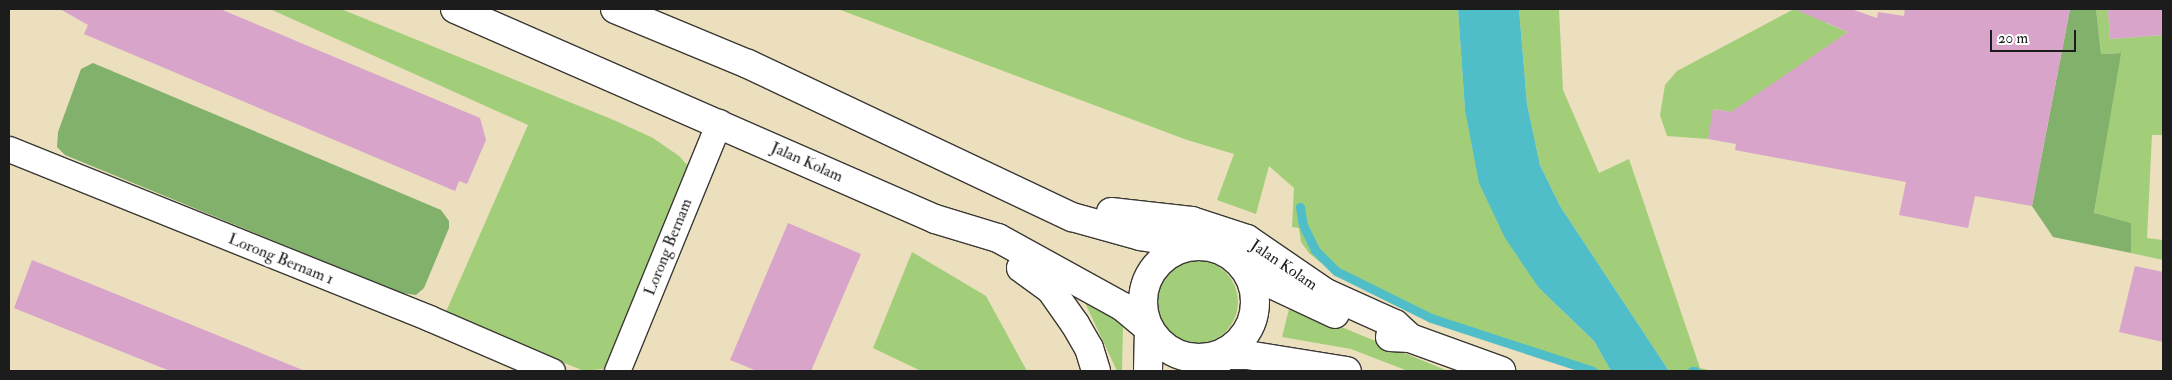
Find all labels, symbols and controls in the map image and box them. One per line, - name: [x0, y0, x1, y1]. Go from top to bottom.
- scale bar: [1992, 20, 2078, 52]
- text: 20 m: [1998, 29, 2028, 48]
- street label: Jalan Kolam: [768, 138, 846, 186]
- street label: Lorong Bernam: [640, 196, 696, 298]
- street label: Lorong Bernam 1: [226, 229, 336, 289]
- street label: Jalan Kolam: [1247, 236, 1321, 294]

